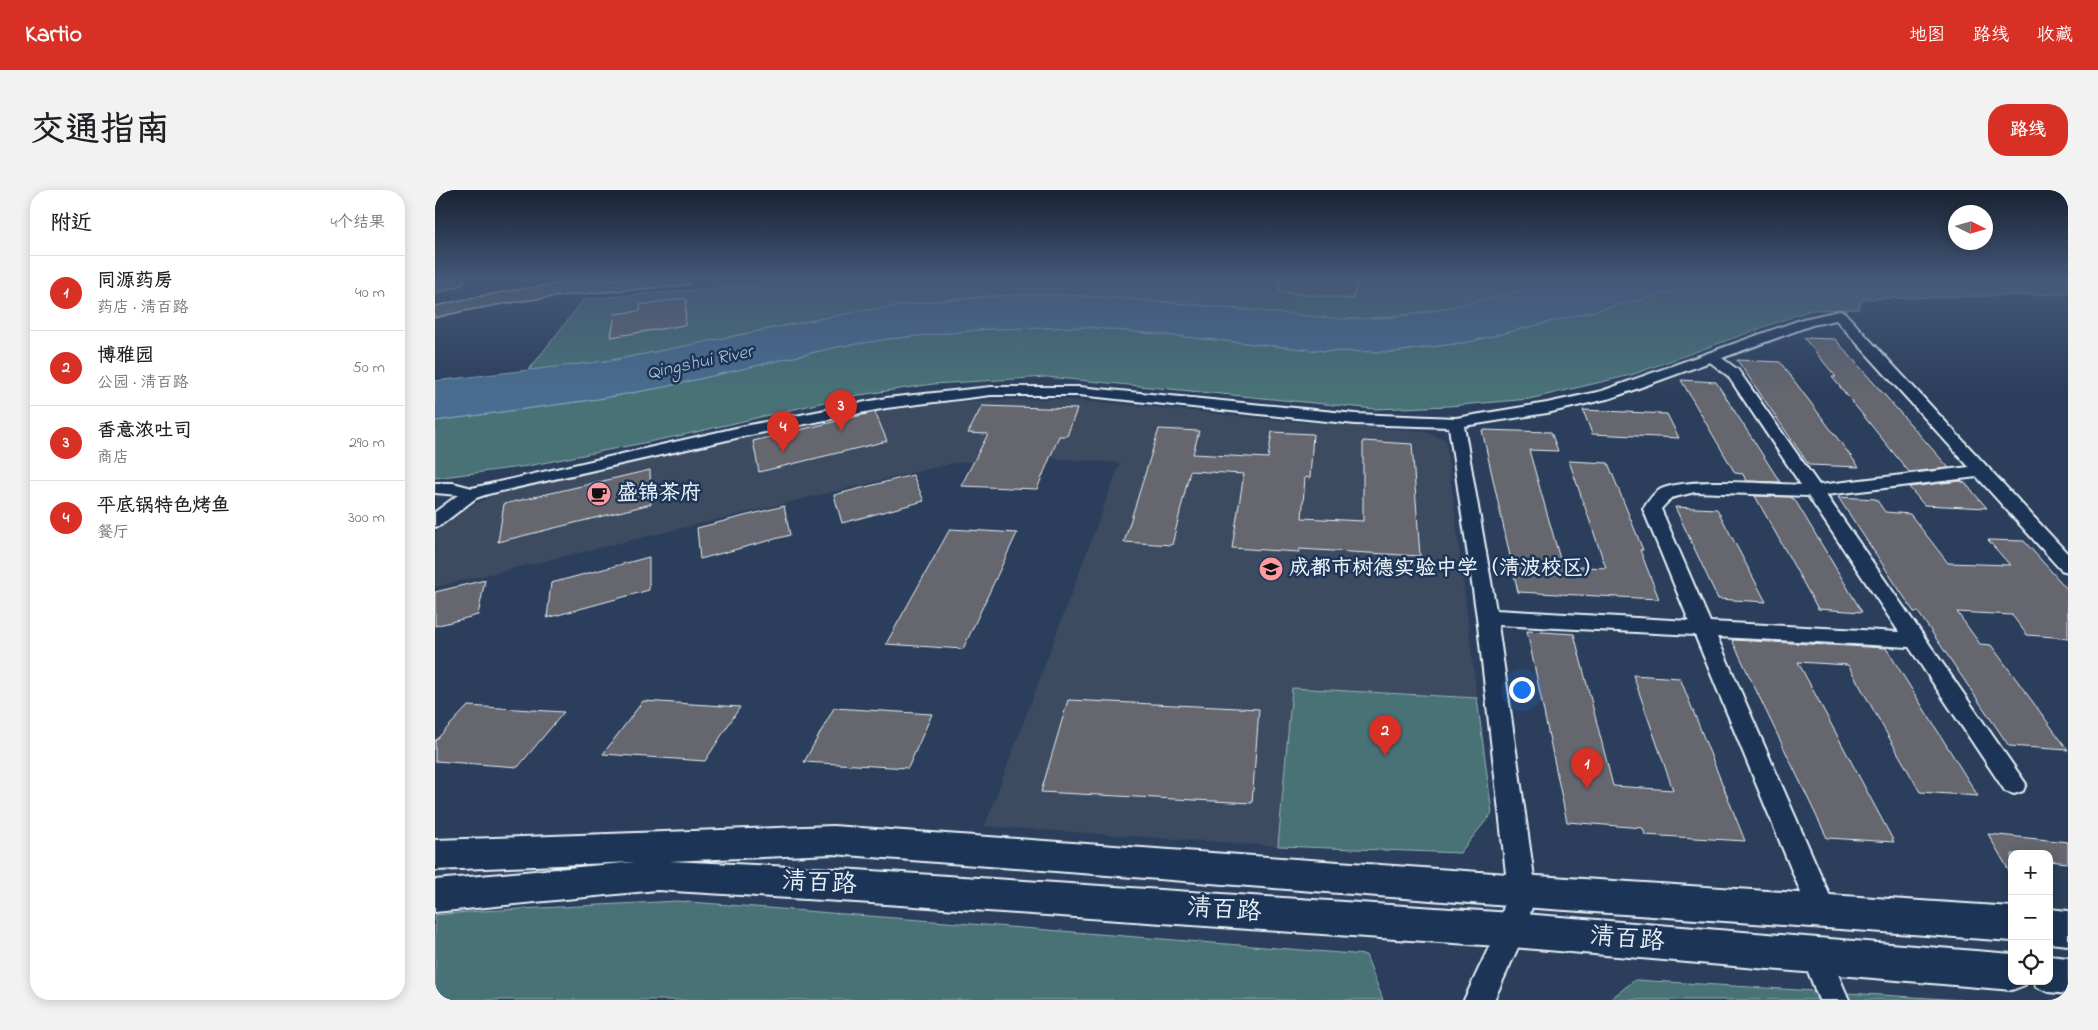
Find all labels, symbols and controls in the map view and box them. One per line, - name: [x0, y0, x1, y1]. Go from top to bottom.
- text: Kartio: [25, 18, 82, 53]
- text: 地图: [1909, 23, 1945, 49]
- text: 路线: [1973, 23, 2009, 49]
- text: 收藏: [2037, 23, 2073, 49]
- button: 路线: [1988, 104, 2068, 156]
- text: 交通指南: [30, 106, 170, 157]
- north arrow: [1948, 205, 1993, 250]
- text: 附近: [50, 209, 92, 239]
- text: 4个结果: [330, 211, 385, 235]
- text: 同源药房: [97, 268, 173, 295]
- text: 1: [63, 281, 69, 305]
- text: 40 m: [355, 281, 385, 305]
- text: 药店 · 清百路: [97, 296, 188, 320]
- water label: Qingshui River: [645, 338, 758, 388]
- text: 博雅园: [97, 343, 154, 370]
- text: 2: [62, 356, 70, 380]
- text: 50 m: [353, 356, 385, 380]
- text: 公园 · 清百路: [97, 371, 188, 395]
- pin: 3: [825, 390, 857, 431]
- pin: 4: [767, 411, 799, 452]
- text: 香意浓吐司: [97, 418, 192, 445]
- text: 3: [63, 431, 69, 455]
- text: 290 m: [349, 431, 385, 455]
- text: 商店: [97, 446, 129, 470]
- place label: 盛锦茶府: [617, 479, 701, 509]
- cafe icon: 盛锦茶府: [586, 481, 612, 507]
- text: 平底锅特色烤鱼: [97, 493, 230, 520]
- text: 4: [63, 506, 69, 530]
- text: 300 m: [348, 506, 385, 530]
- text: 餐厅: [97, 521, 129, 545]
- place label: 成都市树德实验中学（清波校区）: [1289, 554, 1604, 584]
- school or university icon: 成都市树德实验中学（清波校区）: [1258, 556, 1284, 582]
- your location: [1509, 677, 1535, 703]
- pin: 2: [1369, 715, 1401, 756]
- pin: 1: [1571, 748, 1603, 789]
- map controls: [2008, 850, 2053, 985]
- button: +: [2008, 850, 2053, 895]
- street label: 清百路: [781, 864, 857, 904]
- street label: 清百路: [1185, 890, 1263, 932]
- button: −: [2008, 895, 2053, 940]
- street label: 清百路: [1588, 919, 1666, 961]
- button: locate: [2008, 940, 2053, 985]

